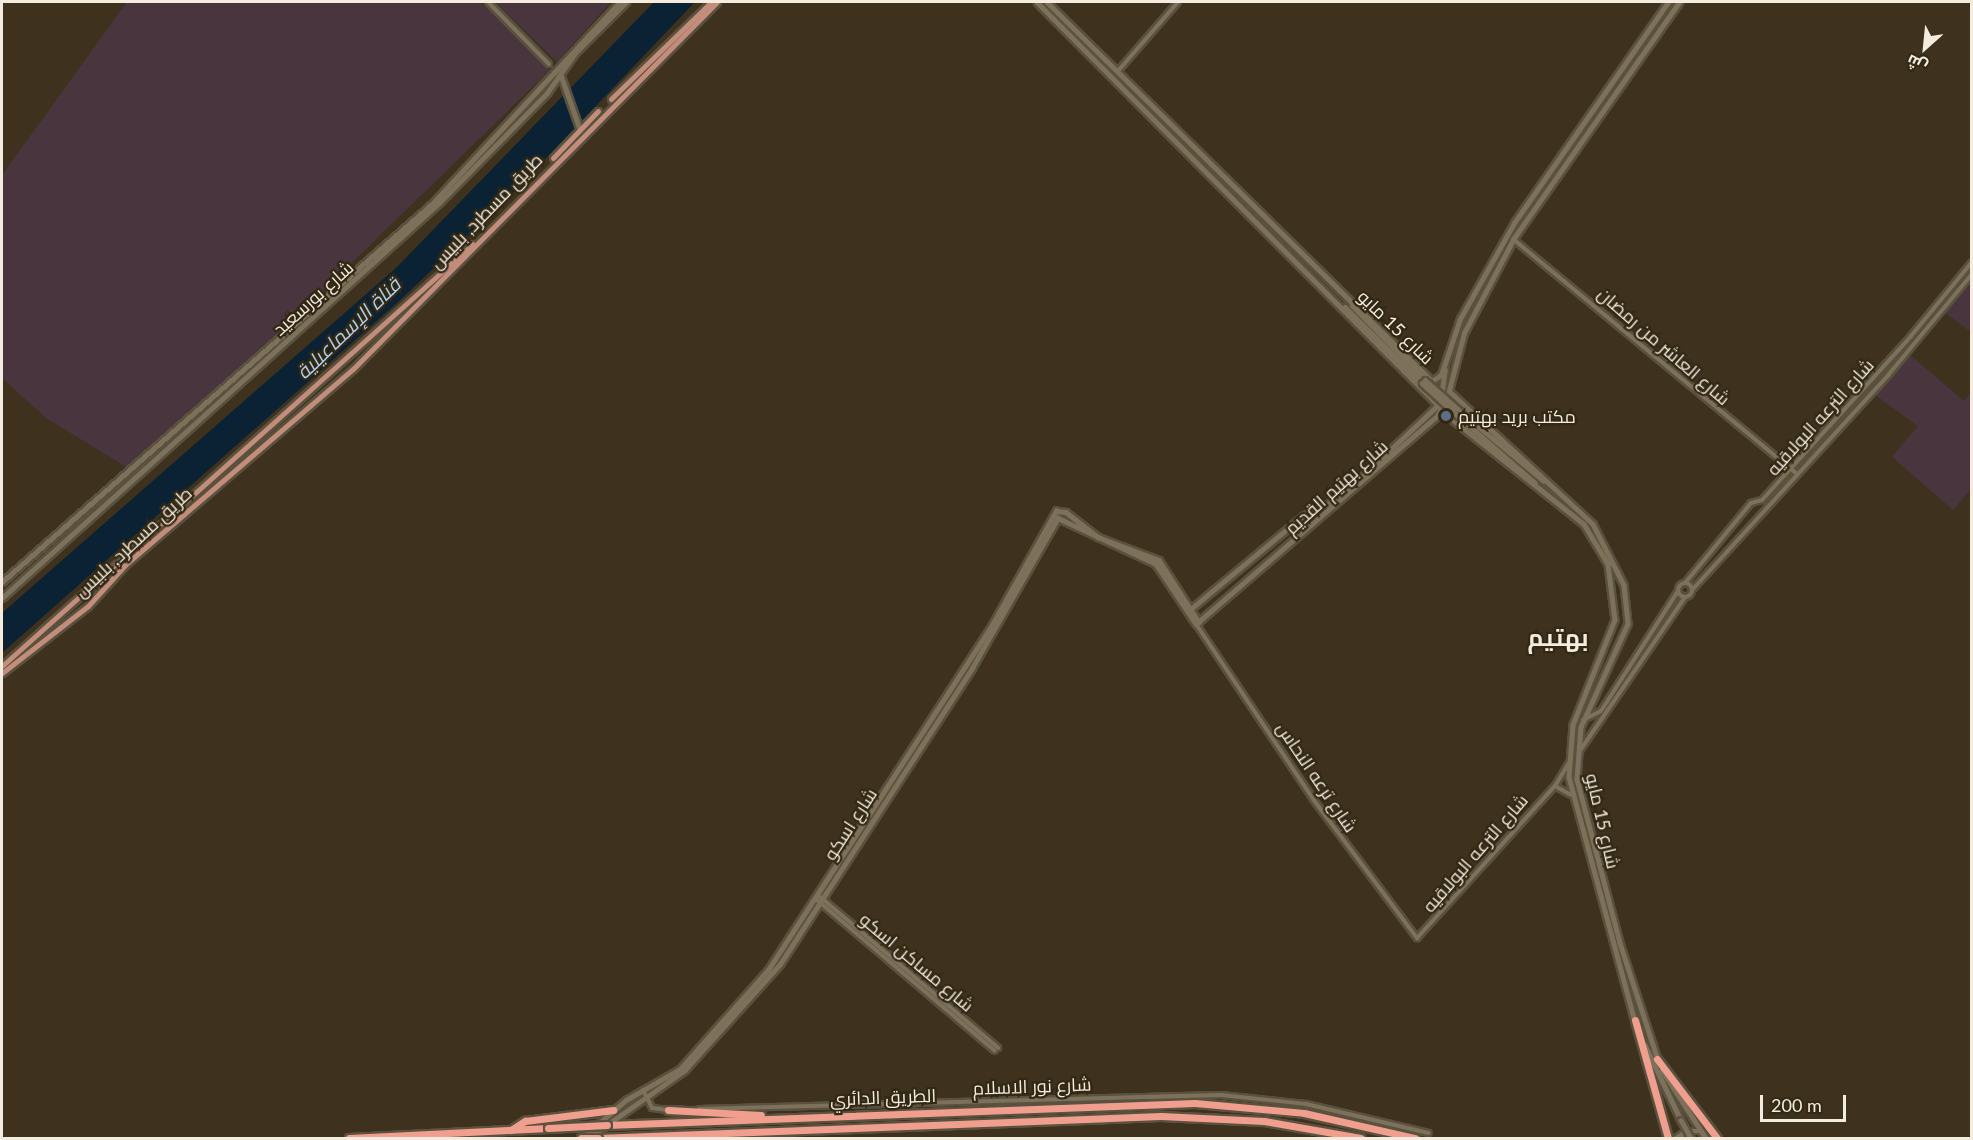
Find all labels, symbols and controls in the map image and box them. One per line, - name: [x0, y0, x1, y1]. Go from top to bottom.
- north arrow: [1895, 18, 1955, 78]
- text: ش: [1903, 51, 1930, 78]
- street label: طريق مسطرد, بلبيس: [425, 149, 547, 273]
- street label: شارع بورسعيد: [268, 256, 358, 340]
- water label: قناة الإسماعيلية: [291, 272, 405, 384]
- street label: شارع العاشر من رمضان: [1593, 283, 1735, 409]
- street label: شارع 15 مايو: [1354, 286, 1438, 368]
- street label: شارع الترعه البولاقيه: [1762, 354, 1878, 480]
- place label: مكتب بريد بهتيم: [1458, 405, 1576, 427]
- marker: مكتب بريد بهتيم: [1439, 409, 1453, 423]
- street label: شارع بهتيم القديم: [1280, 435, 1392, 539]
- street label: طريق مسطرد, بلبيس: [70, 482, 196, 602]
- district label: بهتيم: [1528, 623, 1588, 651]
- street label: شارع ترعه النحاس: [1272, 718, 1362, 836]
- street label: شارع 15 مايو: [1582, 771, 1624, 871]
- street label: شارع اسكو: [819, 784, 881, 864]
- street label: شارع الترعه البولاقيه: [1418, 790, 1532, 916]
- street label: شارع مساكن اسكو: [856, 908, 978, 1016]
- street label: شارع نور الاسلام: [972, 1073, 1092, 1099]
- scale bar: [1763, 1083, 1848, 1121]
- street label: الطريق الدائري: [830, 1084, 936, 1110]
- text: 200 m: [1771, 1094, 1822, 1116]

